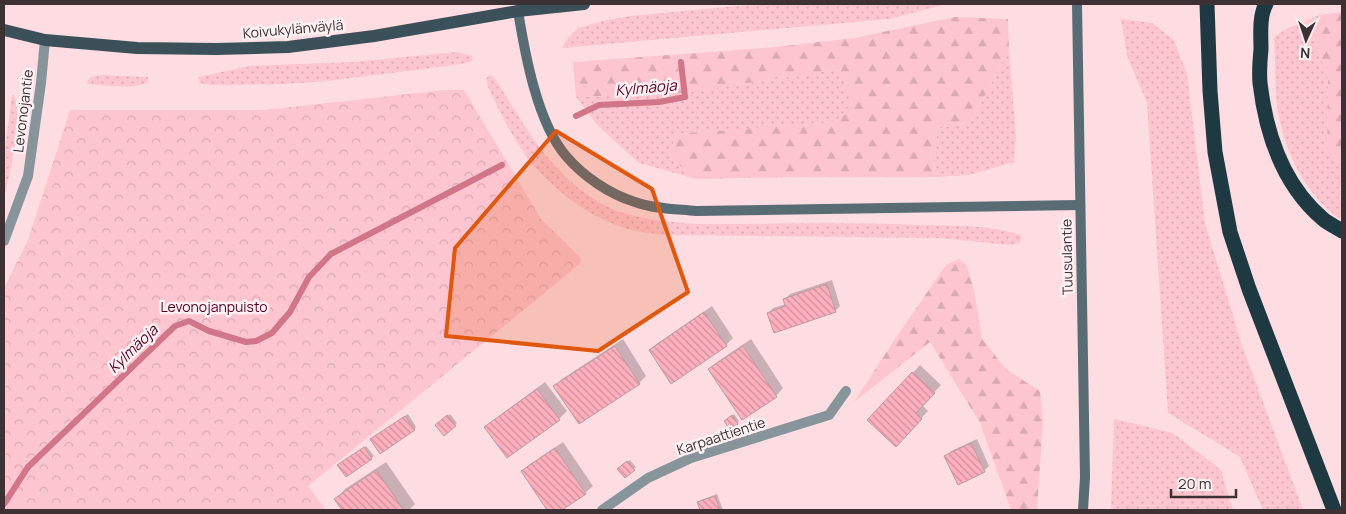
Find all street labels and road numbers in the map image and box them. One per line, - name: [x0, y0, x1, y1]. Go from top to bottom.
- street label: Koivukylänväylä: [242, 15, 344, 42]
- street label: Levonojantie: [8, 68, 37, 153]
- street label: Tuusulantie: [1056, 219, 1077, 295]
- street label: Karpaattientie: [674, 412, 768, 459]

